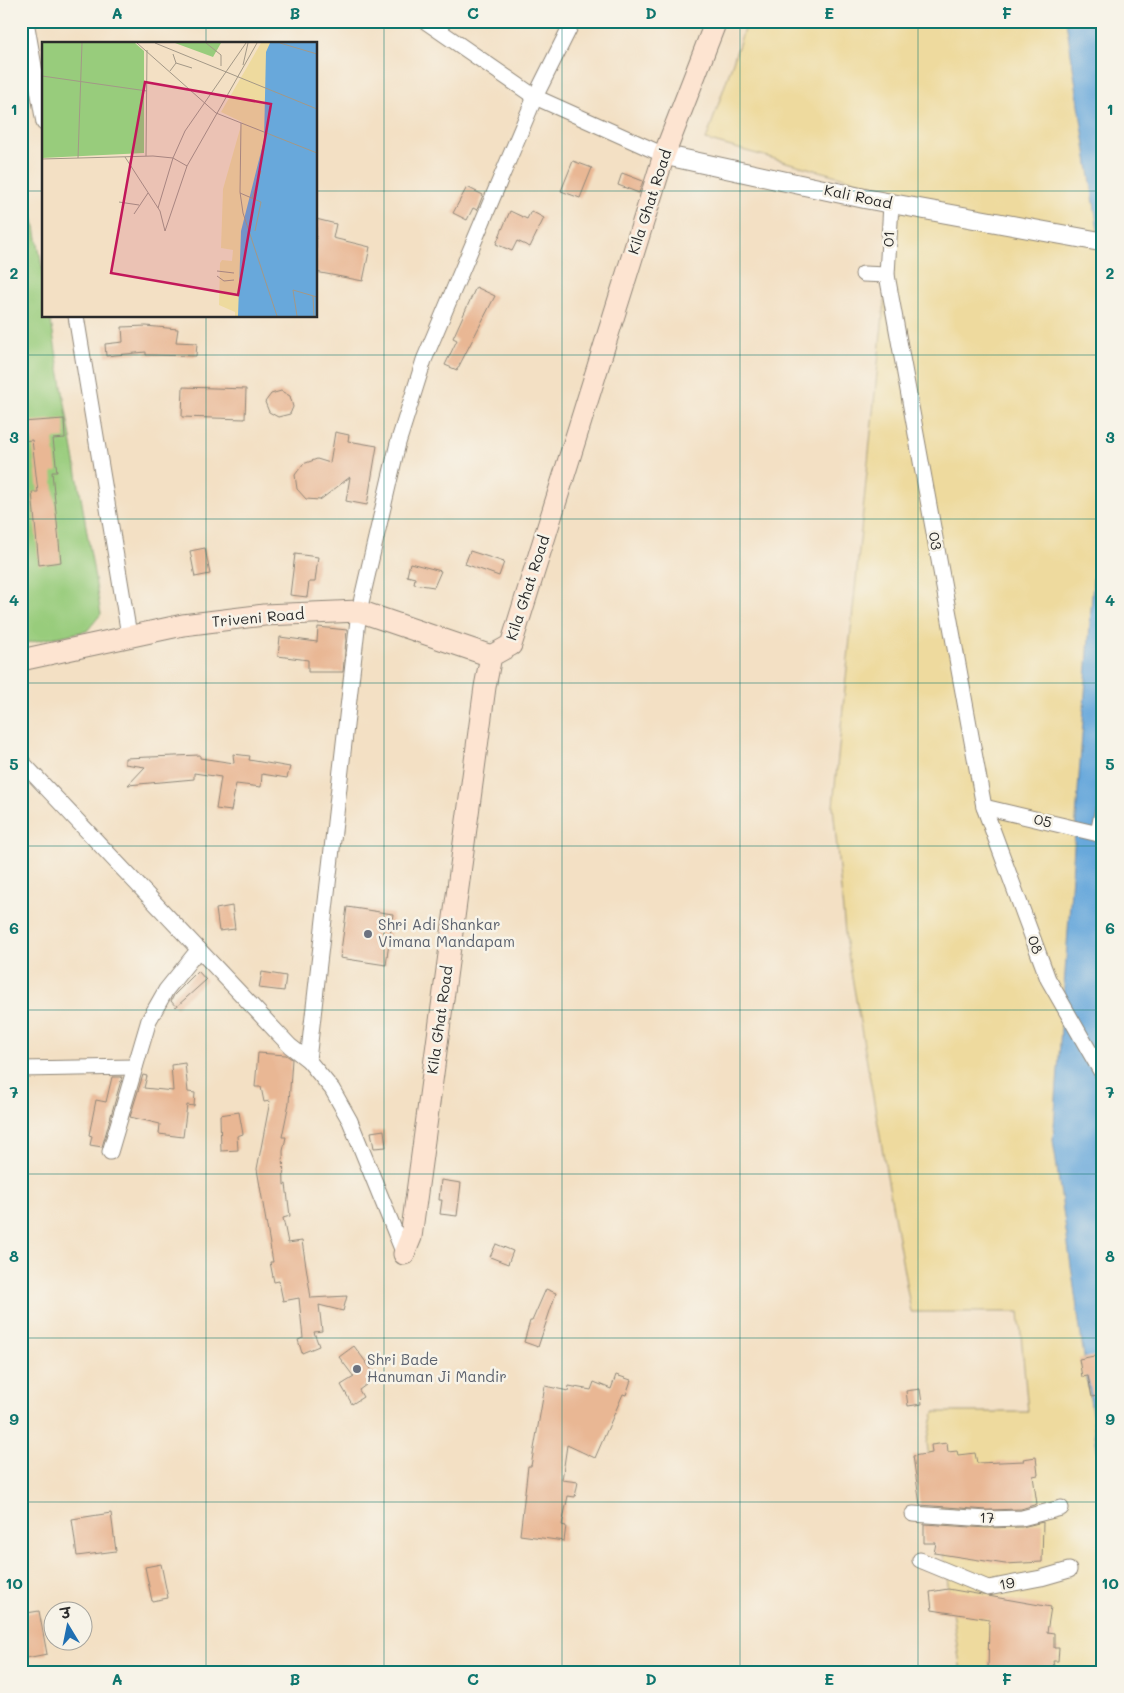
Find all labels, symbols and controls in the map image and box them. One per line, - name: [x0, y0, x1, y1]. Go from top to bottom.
- text: A: [111, 2, 123, 23]
- text: B: [290, 2, 300, 23]
- text: C: [467, 2, 479, 23]
- text: D: [645, 2, 657, 23]
- text: E: [824, 2, 834, 23]
- text: F: [1002, 2, 1012, 23]
- inset map: [42, 42, 318, 318]
- text: 1: [10, 98, 18, 119]
- text: 1: [1106, 98, 1114, 119]
- street label: Kila Ghat Road: [623, 147, 675, 257]
- street label: Kali Road: [822, 179, 894, 213]
- street label: 01: [877, 230, 899, 248]
- text: 2: [10, 262, 19, 283]
- text: 2: [1106, 262, 1115, 283]
- text: 3: [9, 426, 19, 447]
- text: 3: [1105, 426, 1115, 447]
- street label: 03: [925, 530, 947, 552]
- street label: Kila Ghat Road: [501, 533, 553, 643]
- text: 4: [9, 589, 19, 610]
- text: 4: [1105, 589, 1115, 610]
- street label: Triveni Road: [211, 603, 305, 631]
- text: 5: [9, 753, 19, 774]
- text: 5: [1105, 753, 1115, 774]
- street label: 05: [1032, 808, 1054, 832]
- place label: Shri Adi Shankar Vimana Mandapam: [378, 914, 515, 951]
- text: 6: [9, 917, 19, 938]
- text: 6: [1105, 917, 1115, 938]
- marker: Shri Adi Shankar Vimana Mandapam: [362, 928, 374, 940]
- street label: 08: [1023, 933, 1048, 957]
- street label: Kila Ghat Road: [422, 964, 457, 1075]
- text: 7: [10, 1081, 19, 1102]
- text: 7: [1106, 1081, 1115, 1102]
- text: 8: [9, 1245, 19, 1266]
- text: 8: [1105, 1245, 1115, 1266]
- place label: Shri Bade Hanuman Ji Mandir: [367, 1349, 507, 1386]
- marker: Shri Bade Hanuman Ji Mandir: [351, 1363, 363, 1375]
- text: 9: [9, 1408, 19, 1429]
- text: 9: [1105, 1408, 1115, 1429]
- street label: 17: [979, 1507, 995, 1527]
- text: 10: [5, 1572, 23, 1593]
- street label: 19: [997, 1572, 1016, 1594]
- text: 10: [1101, 1572, 1119, 1593]
- north arrow: [42, 1600, 92, 1650]
- text: उ: [57, 1602, 74, 1623]
- text: A: [111, 1668, 123, 1689]
- text: B: [290, 1668, 300, 1689]
- text: C: [467, 1668, 479, 1689]
- text: D: [645, 1668, 657, 1689]
- text: E: [824, 1668, 834, 1689]
- text: F: [1002, 1668, 1012, 1689]

